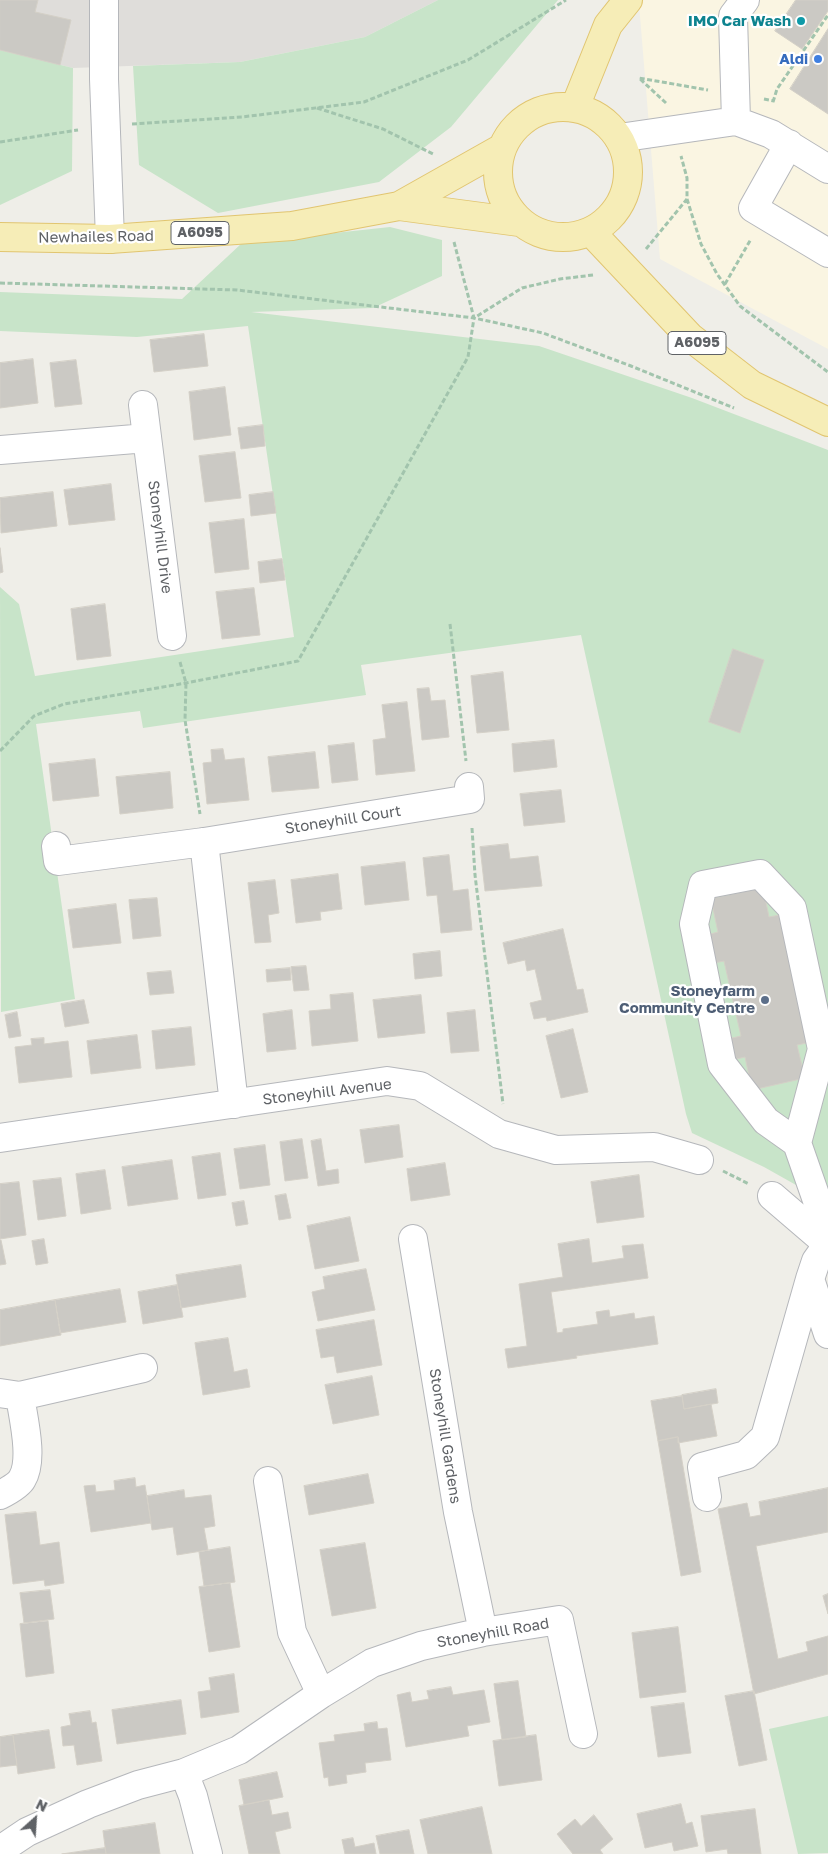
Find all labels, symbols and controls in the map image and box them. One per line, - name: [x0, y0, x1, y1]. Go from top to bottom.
- place label: IMO Car Wash: [688, 12, 791, 30]
- marker: IMO Car Wash: [795, 15, 807, 27]
- place label: Aldi: [779, 50, 808, 68]
- marker: Aldi: [812, 53, 824, 65]
- road number: A6095: [171, 222, 229, 244]
- street label: Newhailes Road: [38, 227, 154, 247]
- road number: A6095: [668, 332, 726, 354]
- street label: Stoneyhill Drive: [144, 479, 176, 595]
- street label: Stoneyhill Court: [284, 802, 402, 838]
- place label: Stoneyfarm Community Centre: [619, 982, 755, 1017]
- marker: Stoneyfarm Community Centre: [759, 994, 771, 1006]
- street label: Stoneyhill Avenue: [261, 1075, 393, 1109]
- street label: Stoneyhill Gardens: [425, 1367, 465, 1505]
- street label: Stoneyhill Road: [435, 1614, 551, 1652]
- north arrow: [10, 1794, 60, 1844]
- text: N: [33, 1795, 50, 1815]

